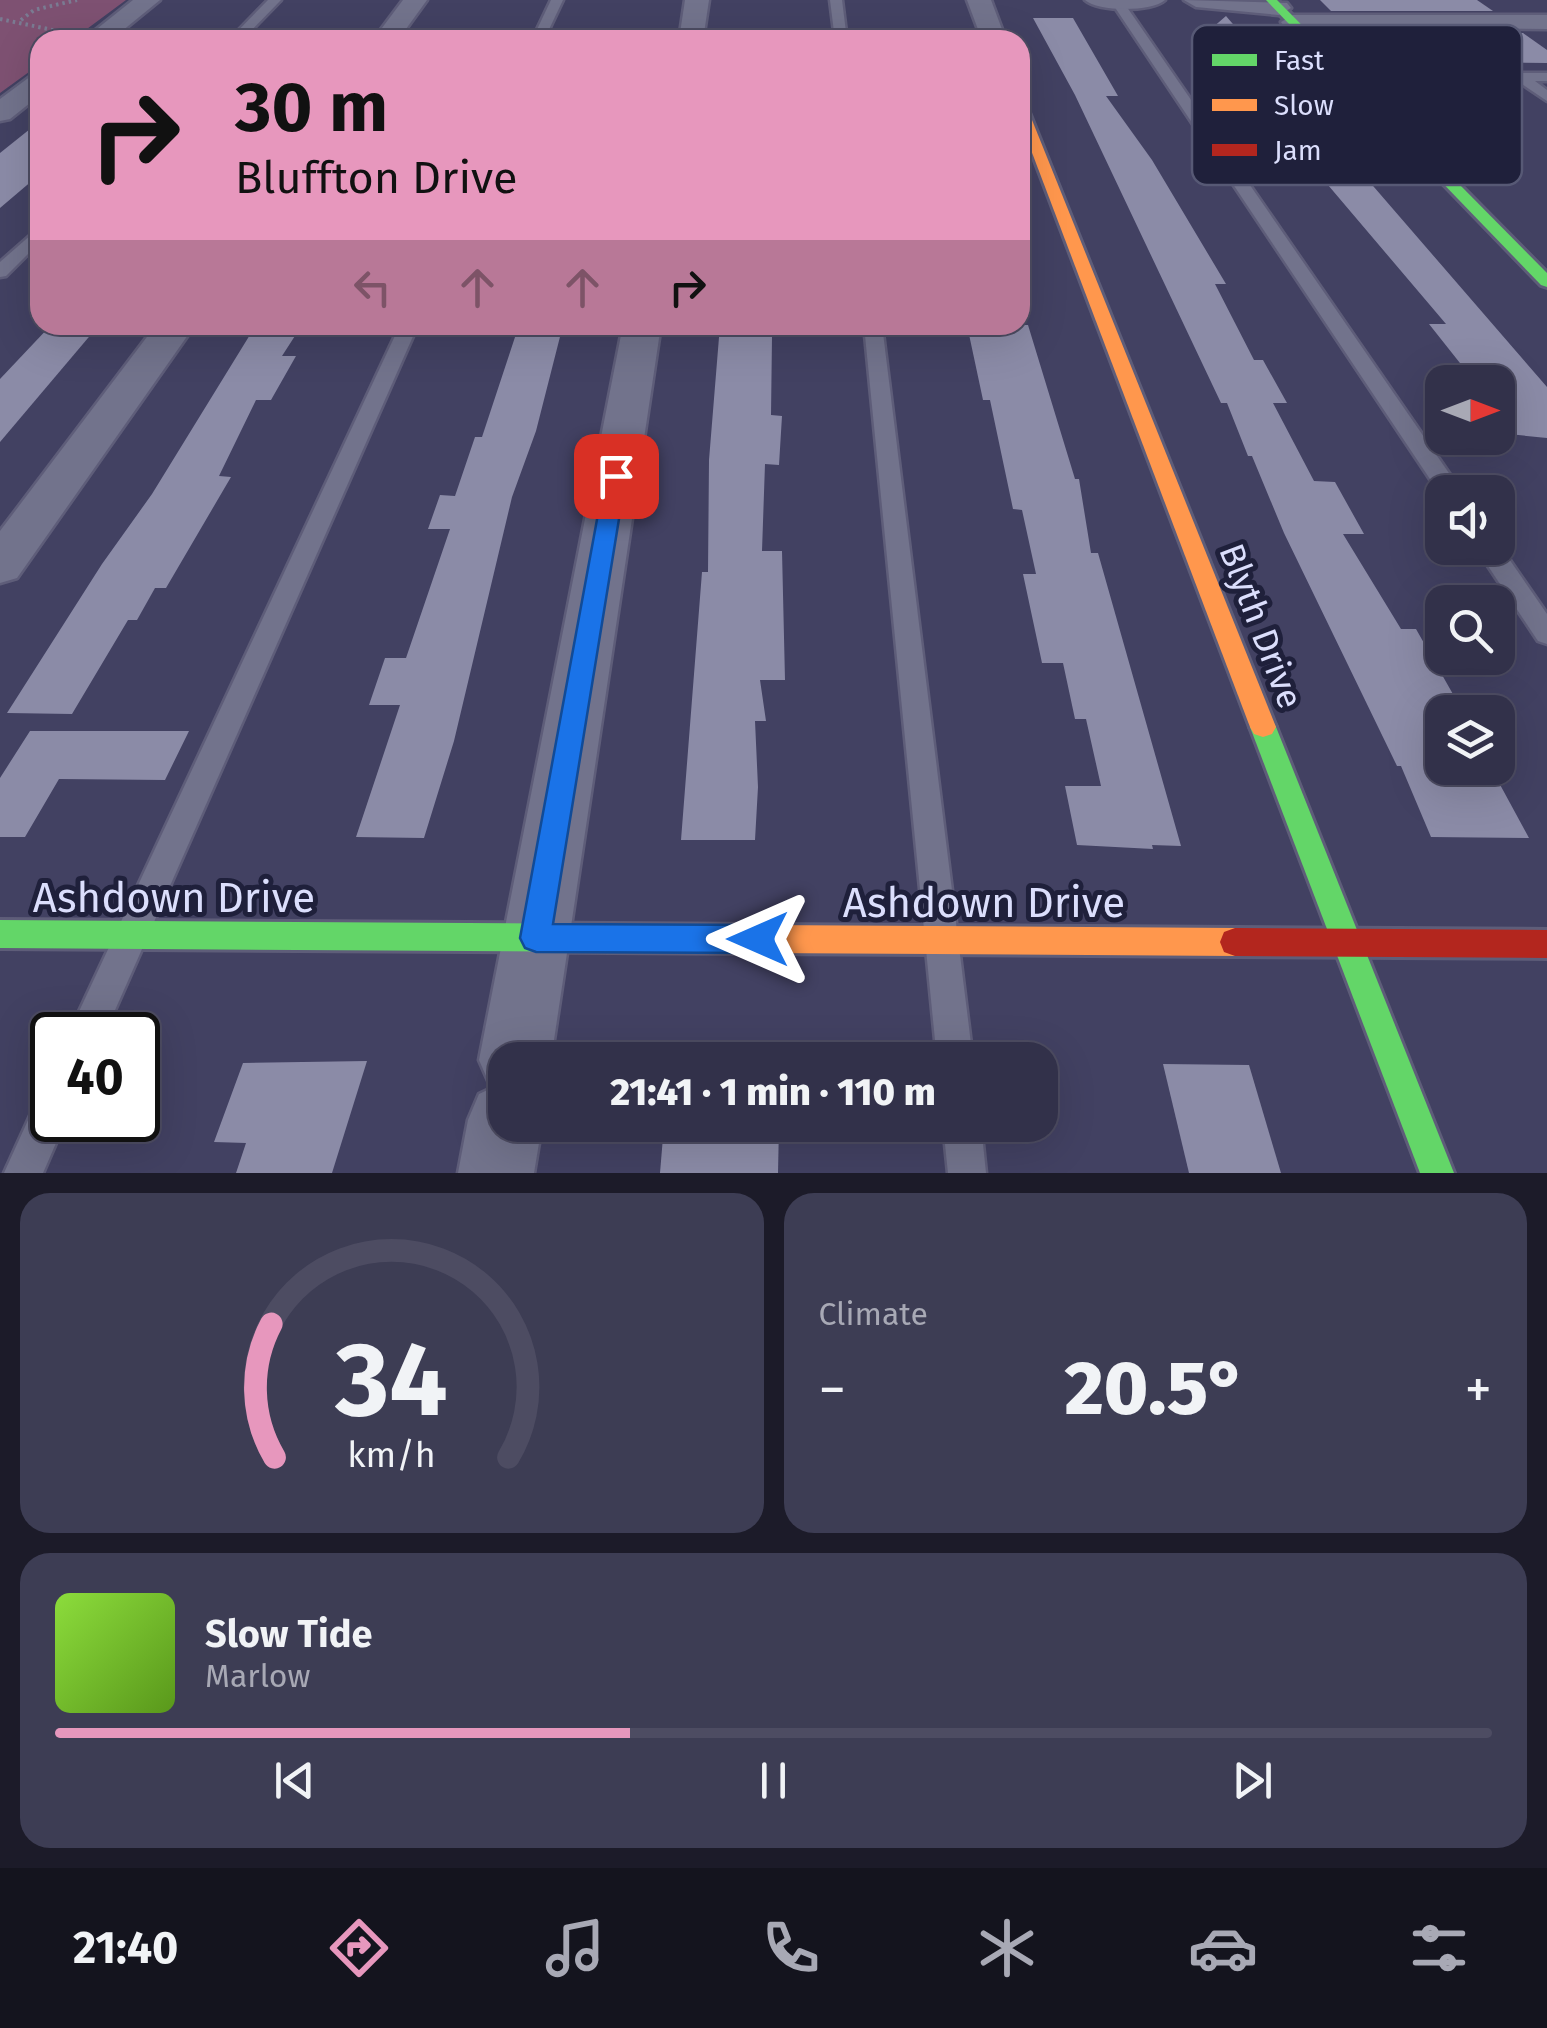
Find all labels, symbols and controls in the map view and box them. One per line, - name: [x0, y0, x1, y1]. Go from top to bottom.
- legend: [1192, 25, 1522, 185]
- text: Fast: [1274, 44, 1325, 77]
- text: 30 m: [235, 66, 388, 150]
- icon: right: [70, 70, 200, 200]
- text: Slow: [1274, 89, 1334, 122]
- text: Jam: [1274, 134, 1322, 167]
- text: Bluffton Drive: [235, 151, 518, 205]
- icon: left: [345, 260, 400, 315]
- icon: ahead: [450, 260, 505, 315]
- icon: ahead: [555, 260, 610, 315]
- icon: right: [660, 260, 715, 315]
- north arrow: [1425, 365, 1515, 455]
- map controls: [1425, 365, 1515, 785]
- pin: [574, 434, 659, 519]
- icon: arrive: [589, 449, 644, 504]
- button: sound: [1425, 475, 1515, 565]
- street label: Blyth Drive: [1210, 538, 1312, 714]
- button: search: [1425, 585, 1515, 675]
- button: layers: [1425, 695, 1515, 785]
- street label: Ashdown Drive: [33, 873, 315, 923]
- street label: Ashdown Drive: [843, 878, 1125, 928]
- position arrow: [706, 887, 810, 991]
- speed limit sign: 40: [30, 1012, 160, 1142]
- text: 21:41 · 1 min · 110 m: [610, 1069, 936, 1115]
- text: Climate: [819, 1295, 928, 1333]
- text: 34: [334, 1318, 448, 1443]
- text: 20.5°: [1064, 1344, 1246, 1434]
- text: −: [819, 1357, 846, 1423]
- text: +: [1465, 1357, 1492, 1423]
- text: km/h: [348, 1434, 436, 1476]
- text: Slow Tide: [205, 1611, 373, 1657]
- text: Marlow: [205, 1657, 311, 1695]
- icon: previous: [267, 1753, 322, 1808]
- icon: pause: [746, 1753, 801, 1808]
- icon: next: [1225, 1753, 1280, 1808]
- icon: directions: [324, 1913, 394, 1983]
- icon: music: [540, 1913, 610, 1983]
- icon: phone: [756, 1913, 826, 1983]
- icon: climate: [972, 1913, 1042, 1983]
- icon: car: [1188, 1913, 1258, 1983]
- icon: filters: [1404, 1913, 1474, 1983]
- text: 21:40: [73, 1921, 178, 1975]

